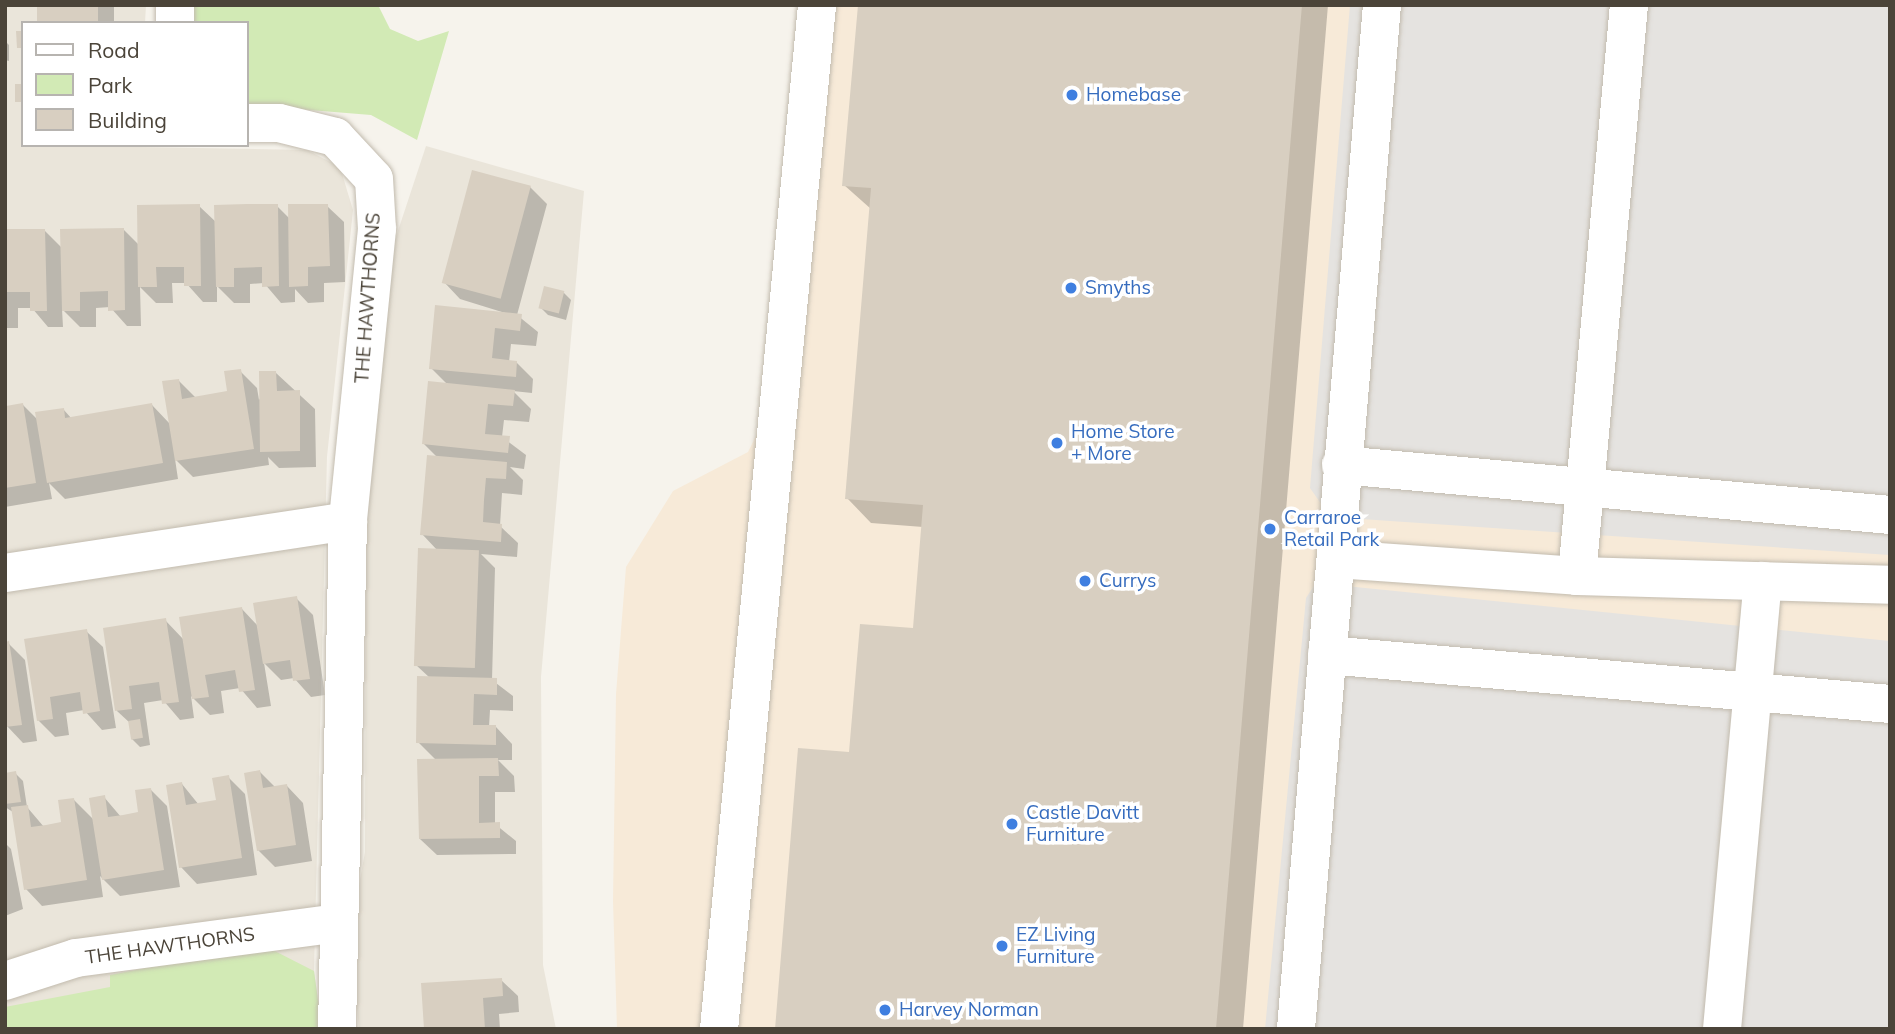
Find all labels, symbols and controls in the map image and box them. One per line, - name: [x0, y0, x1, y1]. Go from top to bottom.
- legend: [21, 21, 248, 147]
- text: Road: [88, 37, 139, 63]
- text: Park: [88, 72, 132, 98]
- place label: Homebase: [1086, 84, 1181, 106]
- marker: Homebase: [1064, 87, 1080, 103]
- text: Building: [88, 107, 167, 133]
- street label: THE HAWTHORNS: [351, 212, 385, 384]
- place label: Smyths: [1085, 277, 1151, 299]
- marker: Smyths: [1063, 280, 1079, 296]
- place label: Home Store + More: [1071, 421, 1175, 465]
- marker: Home Store + More: [1049, 435, 1065, 451]
- place label: Carraroe Retail Park: [1284, 507, 1379, 551]
- marker: Carraroe Retail Park: [1262, 521, 1278, 537]
- place label: Currys: [1099, 570, 1156, 592]
- marker: Currys: [1077, 573, 1093, 589]
- place label: Castle Davitt Furniture: [1026, 802, 1139, 846]
- marker: Castle Davitt Furniture: [1004, 816, 1020, 832]
- street label: THE HAWTHORNS: [84, 923, 256, 969]
- place label: EZ Living Furniture: [1016, 924, 1096, 968]
- marker: EZ Living Furniture: [994, 938, 1010, 954]
- place label: Harvey Norman: [899, 999, 1039, 1021]
- marker: Harvey Norman: [877, 1002, 893, 1018]

